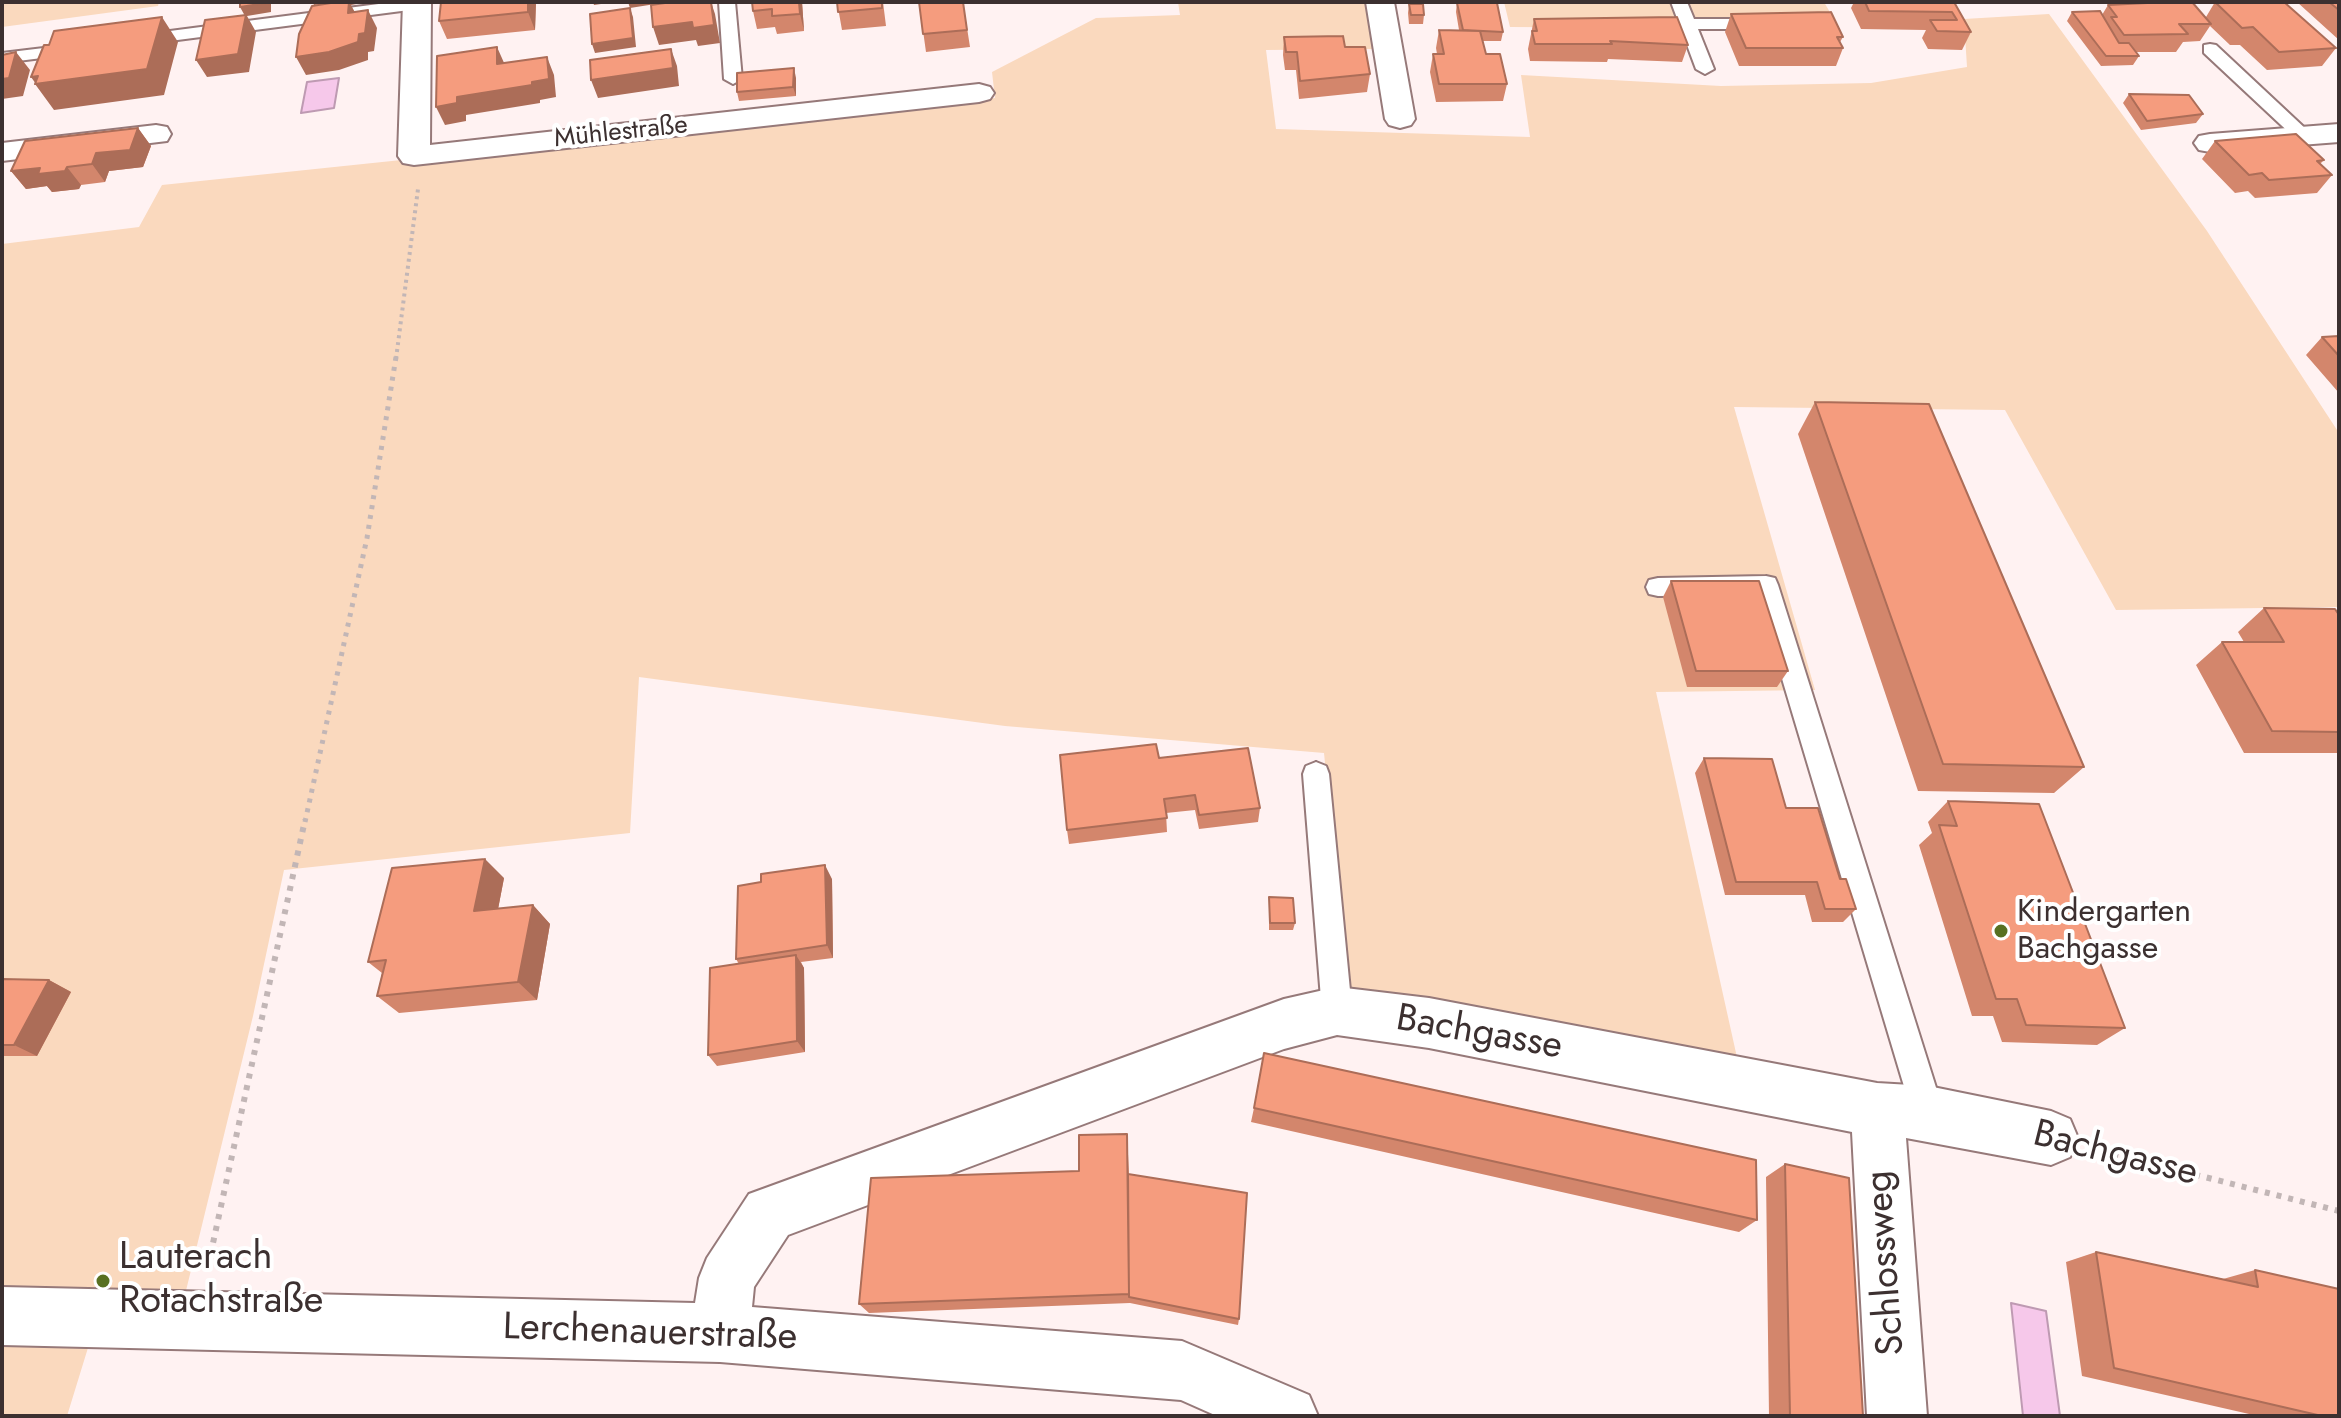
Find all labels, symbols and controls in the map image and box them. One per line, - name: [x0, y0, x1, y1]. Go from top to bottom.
- street label: Mühlestraße: [553, 110, 689, 156]
- place label: Kindergarten Bachgasse: [2017, 894, 2191, 969]
- marker: Kindergarten Bachgasse: [1992, 922, 2010, 940]
- street label: Bachgasse: [1392, 997, 1566, 1071]
- street label: Bachgasse: [2028, 1113, 2202, 1197]
- street label: Schlossweg: [1858, 1169, 1916, 1357]
- place label: Lauterach Rotachstraße: [119, 1236, 323, 1326]
- marker: Lauterach Rotachstraße: [94, 1272, 112, 1290]
- street label: Lerchenauerstraße: [502, 1306, 798, 1362]

